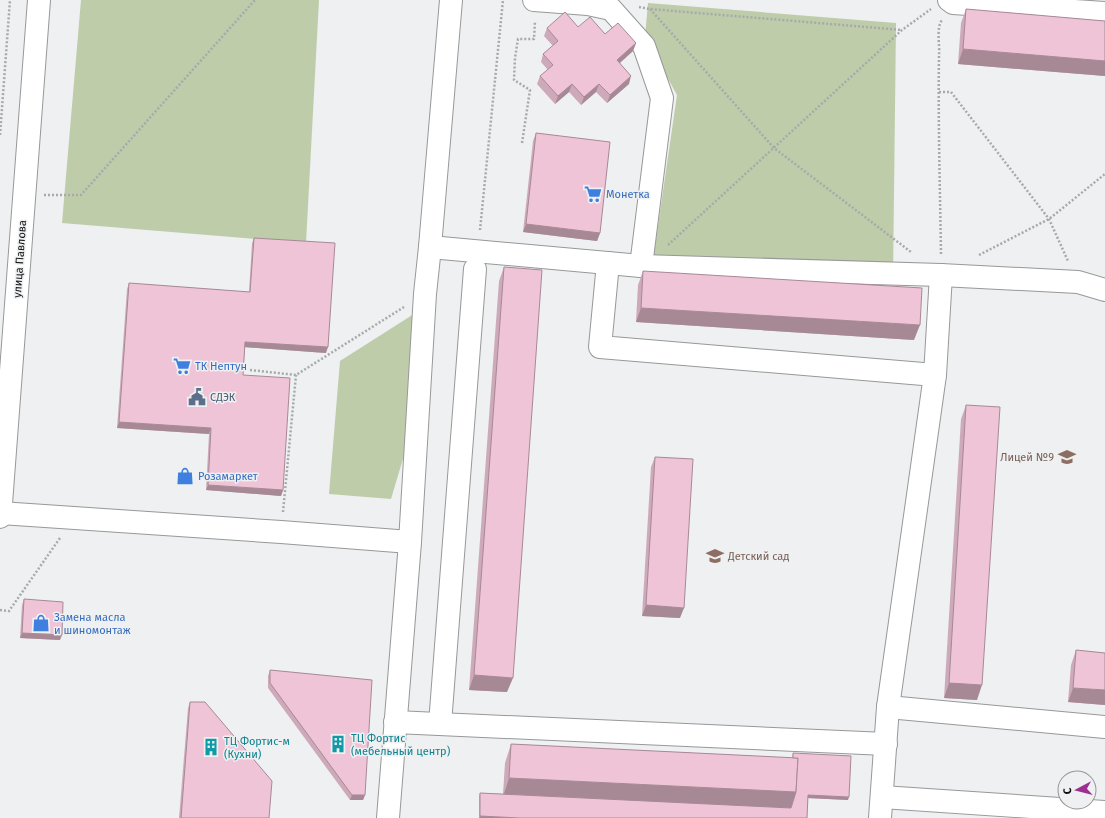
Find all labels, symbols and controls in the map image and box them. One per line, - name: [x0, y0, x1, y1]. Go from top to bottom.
- supermarket icon: Монетка: [583, 184, 603, 204]
- place label: Монетка: [606, 188, 650, 201]
- street label: улица Павлова: [11, 220, 29, 298]
- supermarket icon: ТК Нептун: [172, 356, 192, 376]
- place label: ТК Нептун: [195, 360, 247, 373]
- public building icon: СДЭК: [187, 387, 207, 407]
- place label: СДЭК: [210, 391, 236, 404]
- school or university icon: Лицей №9: [1057, 447, 1077, 467]
- place label: Лицей №9: [1000, 451, 1054, 464]
- shop icon: Розамаркет: [175, 466, 195, 486]
- place label: Розамаркет: [198, 470, 258, 483]
- school or university icon: Детский сад: [705, 546, 725, 566]
- place label: Детский сад: [727, 550, 789, 563]
- place label: Замена масла и шиномонтаж: [54, 611, 131, 637]
- shop icon: Замена масла и шиномонтаж: [31, 613, 51, 633]
- place label: ТЦ Фортис (мебельный центр): [351, 732, 451, 758]
- building icon: ТЦ Фортис (мебельный центр): [328, 734, 348, 754]
- place label: ТЦ Фортис-м (Кухни): [224, 735, 290, 761]
- building icon: ТЦ Фортис-м (Кухни): [201, 737, 221, 757]
- north arrow: [1057, 770, 1097, 810]
- text: С: [1061, 787, 1074, 795]

